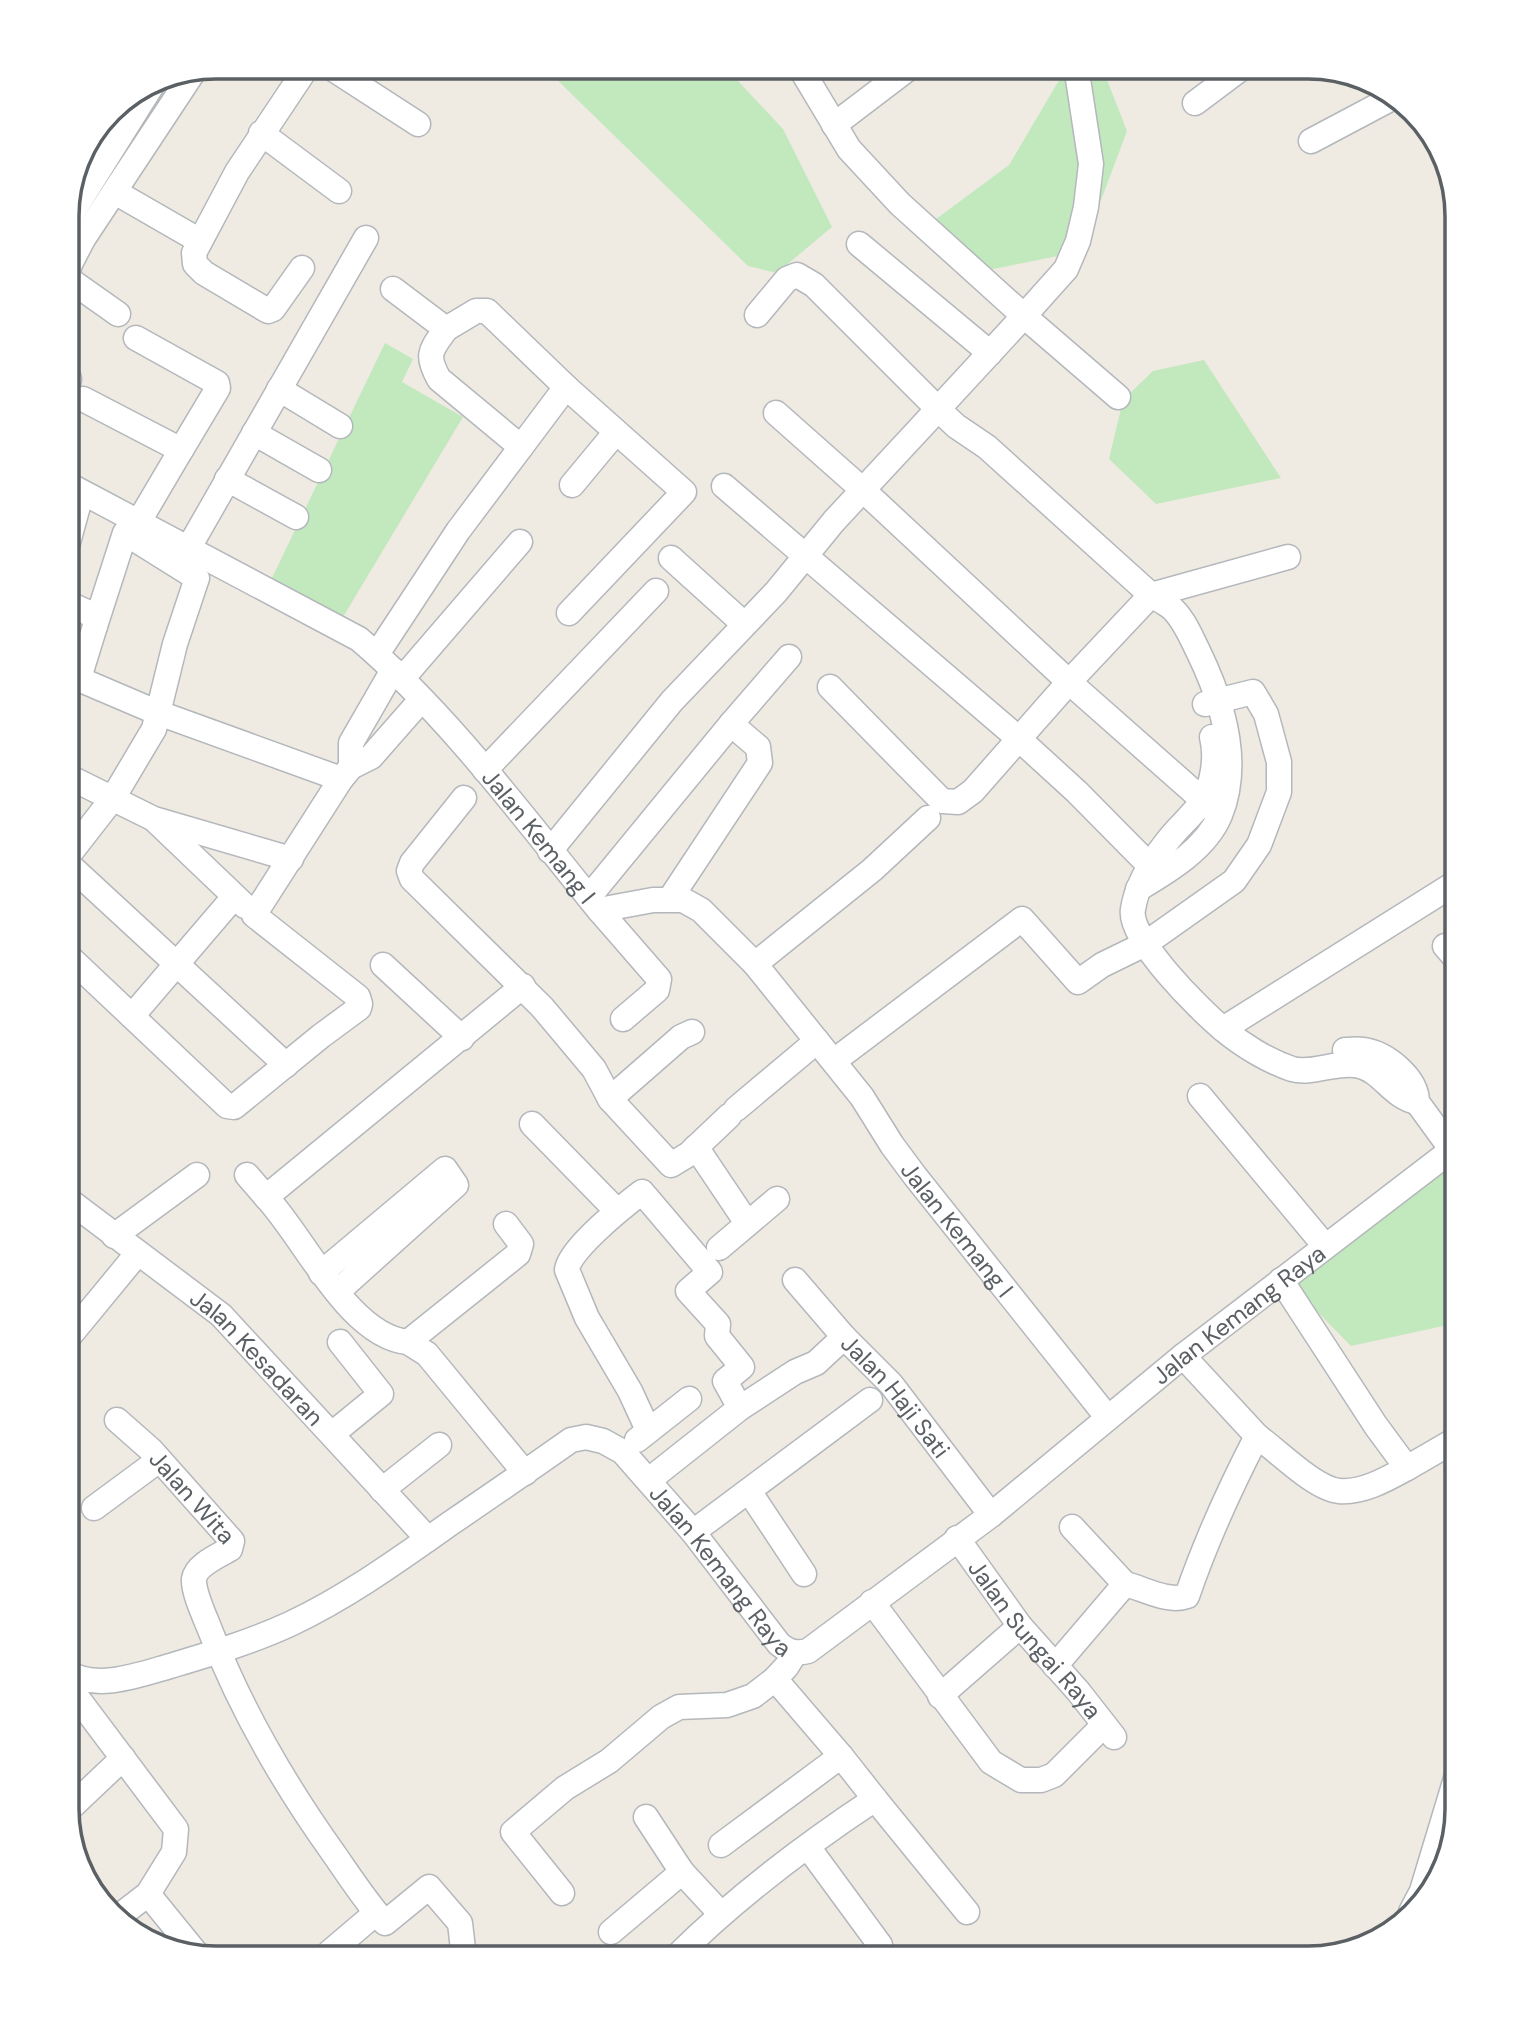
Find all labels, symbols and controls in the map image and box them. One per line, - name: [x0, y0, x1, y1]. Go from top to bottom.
- street label: Jalan Kemang I: [476, 762, 603, 910]
- street label: Jalan Kemang I: [894, 1156, 1021, 1303]
- street label: Jalan Kemang Raya: [1145, 1237, 1331, 1391]
- street label: Jalan Kesadaran: [184, 1282, 331, 1432]
- street label: Jalan Haji Sati: [835, 1328, 957, 1464]
- street label: Jalan Wita: [143, 1443, 243, 1550]
- street label: Jalan Kemang Raya: [643, 1478, 797, 1664]
- street label: Jalan Sungai Raya: [962, 1553, 1109, 1725]

